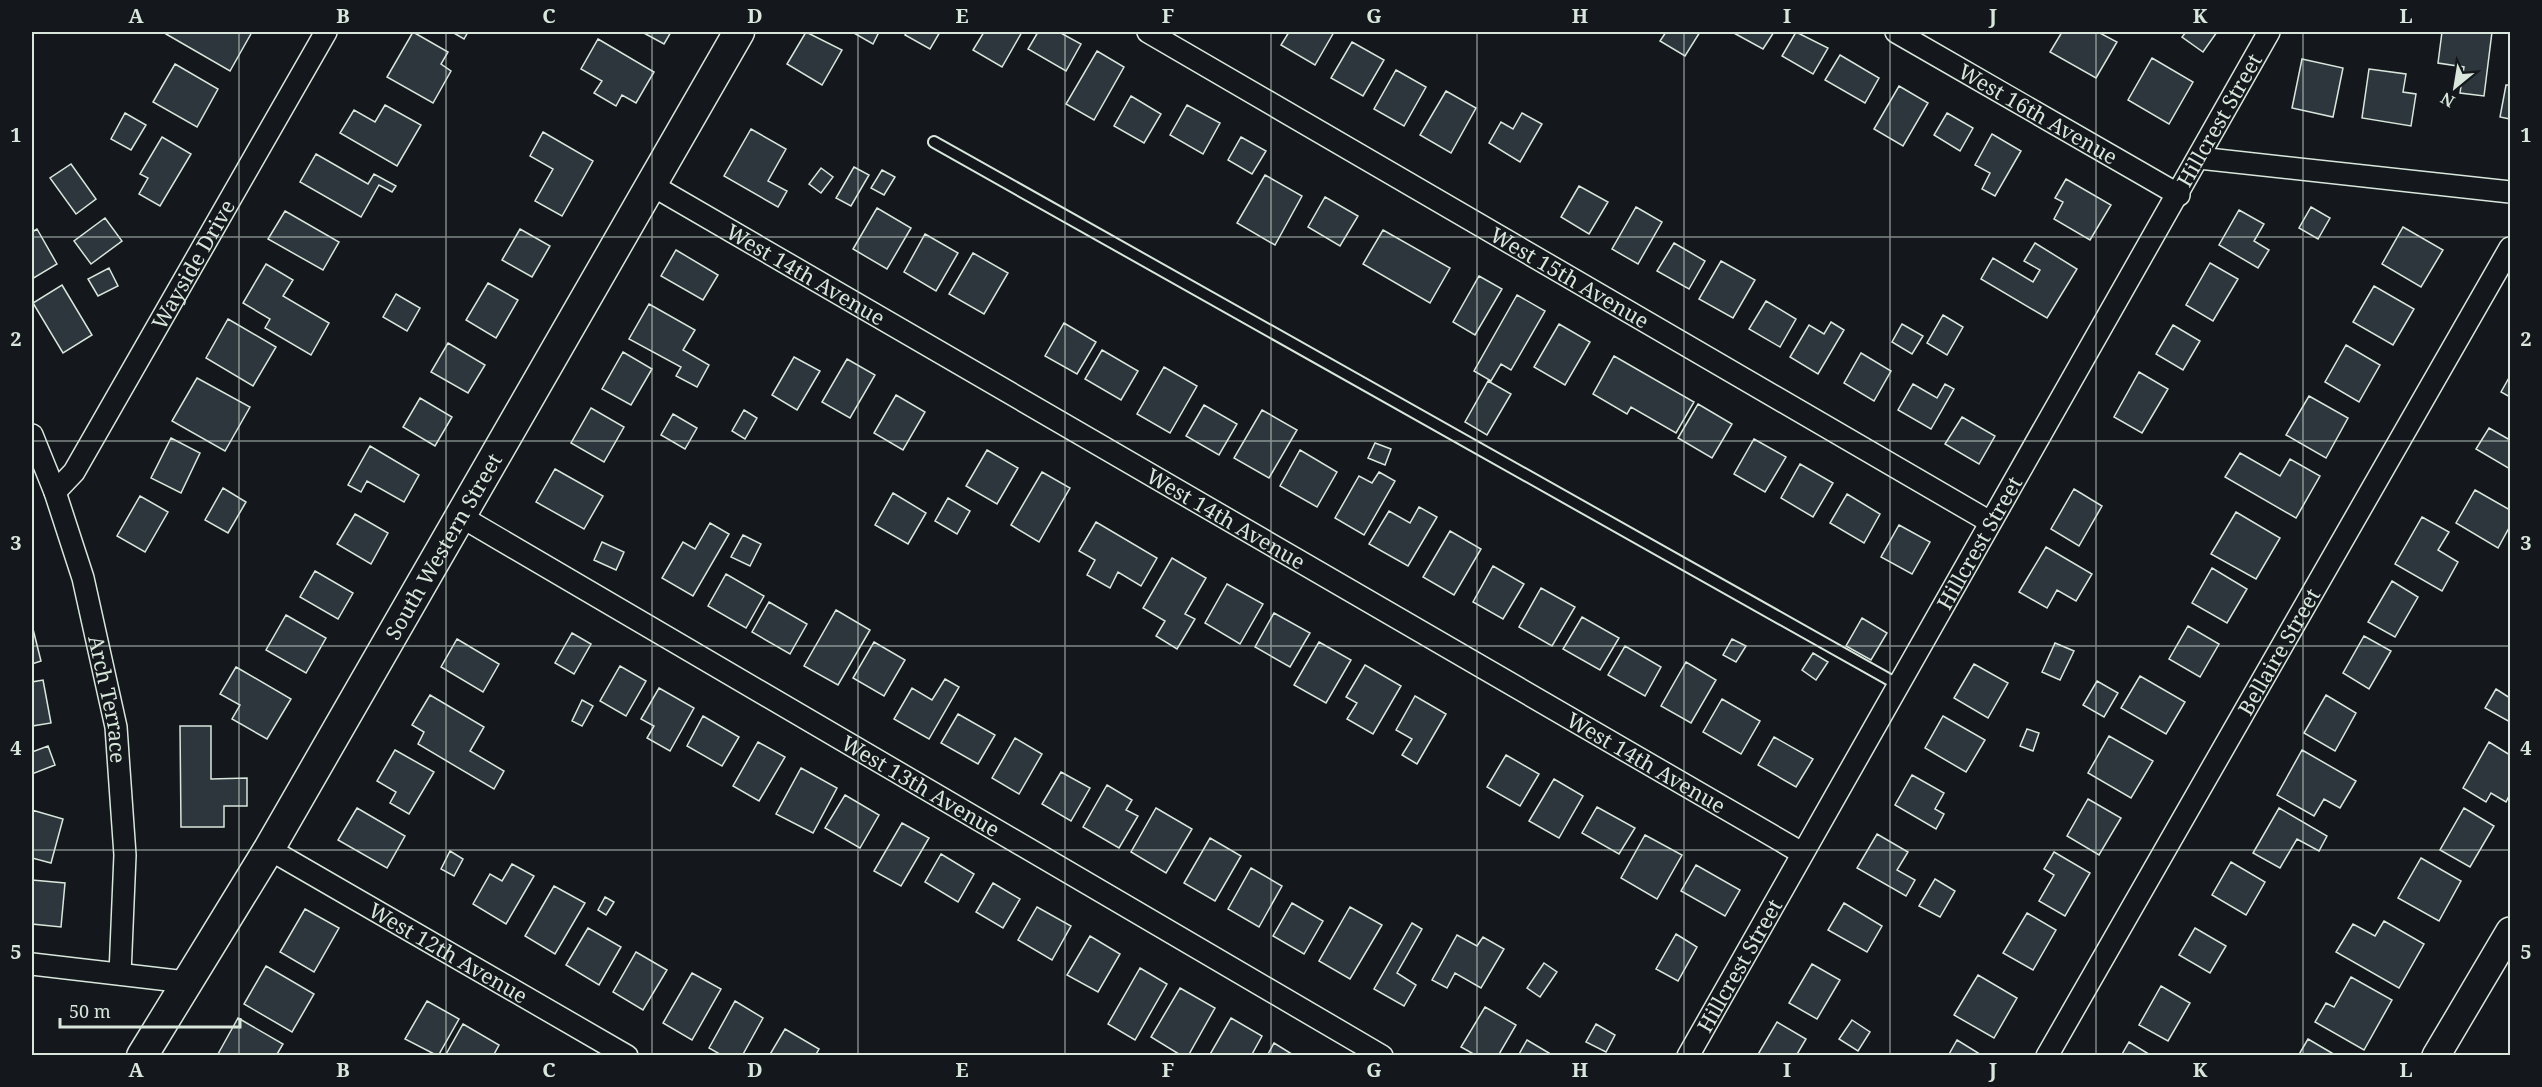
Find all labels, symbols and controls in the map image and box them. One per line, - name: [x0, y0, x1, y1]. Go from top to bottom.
- text: A: [128, 2, 144, 29]
- text: B: [336, 2, 350, 29]
- text: C: [542, 2, 556, 29]
- text: D: [747, 2, 763, 29]
- text: E: [955, 2, 969, 29]
- text: F: [1162, 2, 1174, 29]
- text: G: [1366, 2, 1382, 29]
- text: H: [1572, 2, 1588, 29]
- text: I: [1783, 2, 1791, 29]
- text: J: [1988, 2, 1997, 29]
- text: K: [2193, 2, 2208, 29]
- text: L: [2399, 2, 2413, 29]
- street label: Hillcrest Street: [2170, 48, 2268, 192]
- street label: West 16th Avenue: [1953, 57, 2123, 171]
- north arrow: [2425, 57, 2485, 117]
- text: N: [2436, 87, 2458, 113]
- text: 1: [10, 121, 22, 148]
- text: 1: [2520, 121, 2532, 148]
- street label: Wayside Drive: [145, 194, 241, 334]
- street label: West 14th Avenue: [721, 217, 890, 331]
- street label: West 15th Avenue: [1485, 220, 1654, 335]
- text: 2: [10, 325, 22, 352]
- text: 2: [2520, 325, 2532, 352]
- street label: South Western Street: [378, 448, 508, 645]
- street label: West 14th Avenue: [1141, 461, 1310, 576]
- street label: Hillcrest Street: [1930, 471, 2028, 615]
- text: 3: [10, 529, 22, 556]
- text: 3: [2520, 529, 2532, 556]
- street label: Bellaire Street: [2231, 583, 2326, 720]
- street label: Arch Terrace: [82, 633, 133, 764]
- street label: West 14th Avenue: [1562, 705, 1731, 820]
- street label: West 13th Avenue: [836, 729, 1005, 843]
- text: 4: [10, 734, 22, 761]
- text: 4: [2520, 734, 2532, 761]
- street label: Hillcrest Street: [1690, 894, 1788, 1037]
- street label: West 12th Avenue: [364, 896, 533, 1010]
- text: 5: [10, 938, 22, 965]
- text: 5: [2520, 938, 2532, 965]
- scale bar: [60, 991, 240, 1029]
- text: 50 m: [69, 999, 111, 1023]
- text: A: [128, 1056, 144, 1083]
- text: B: [336, 1056, 350, 1083]
- text: C: [542, 1056, 556, 1083]
- text: D: [747, 1056, 763, 1083]
- text: E: [955, 1056, 969, 1083]
- text: F: [1162, 1056, 1174, 1083]
- text: G: [1366, 1056, 1382, 1083]
- text: H: [1572, 1056, 1588, 1083]
- text: I: [1783, 1056, 1791, 1083]
- text: J: [1988, 1056, 1997, 1083]
- text: K: [2193, 1056, 2208, 1083]
- text: L: [2399, 1056, 2413, 1083]

